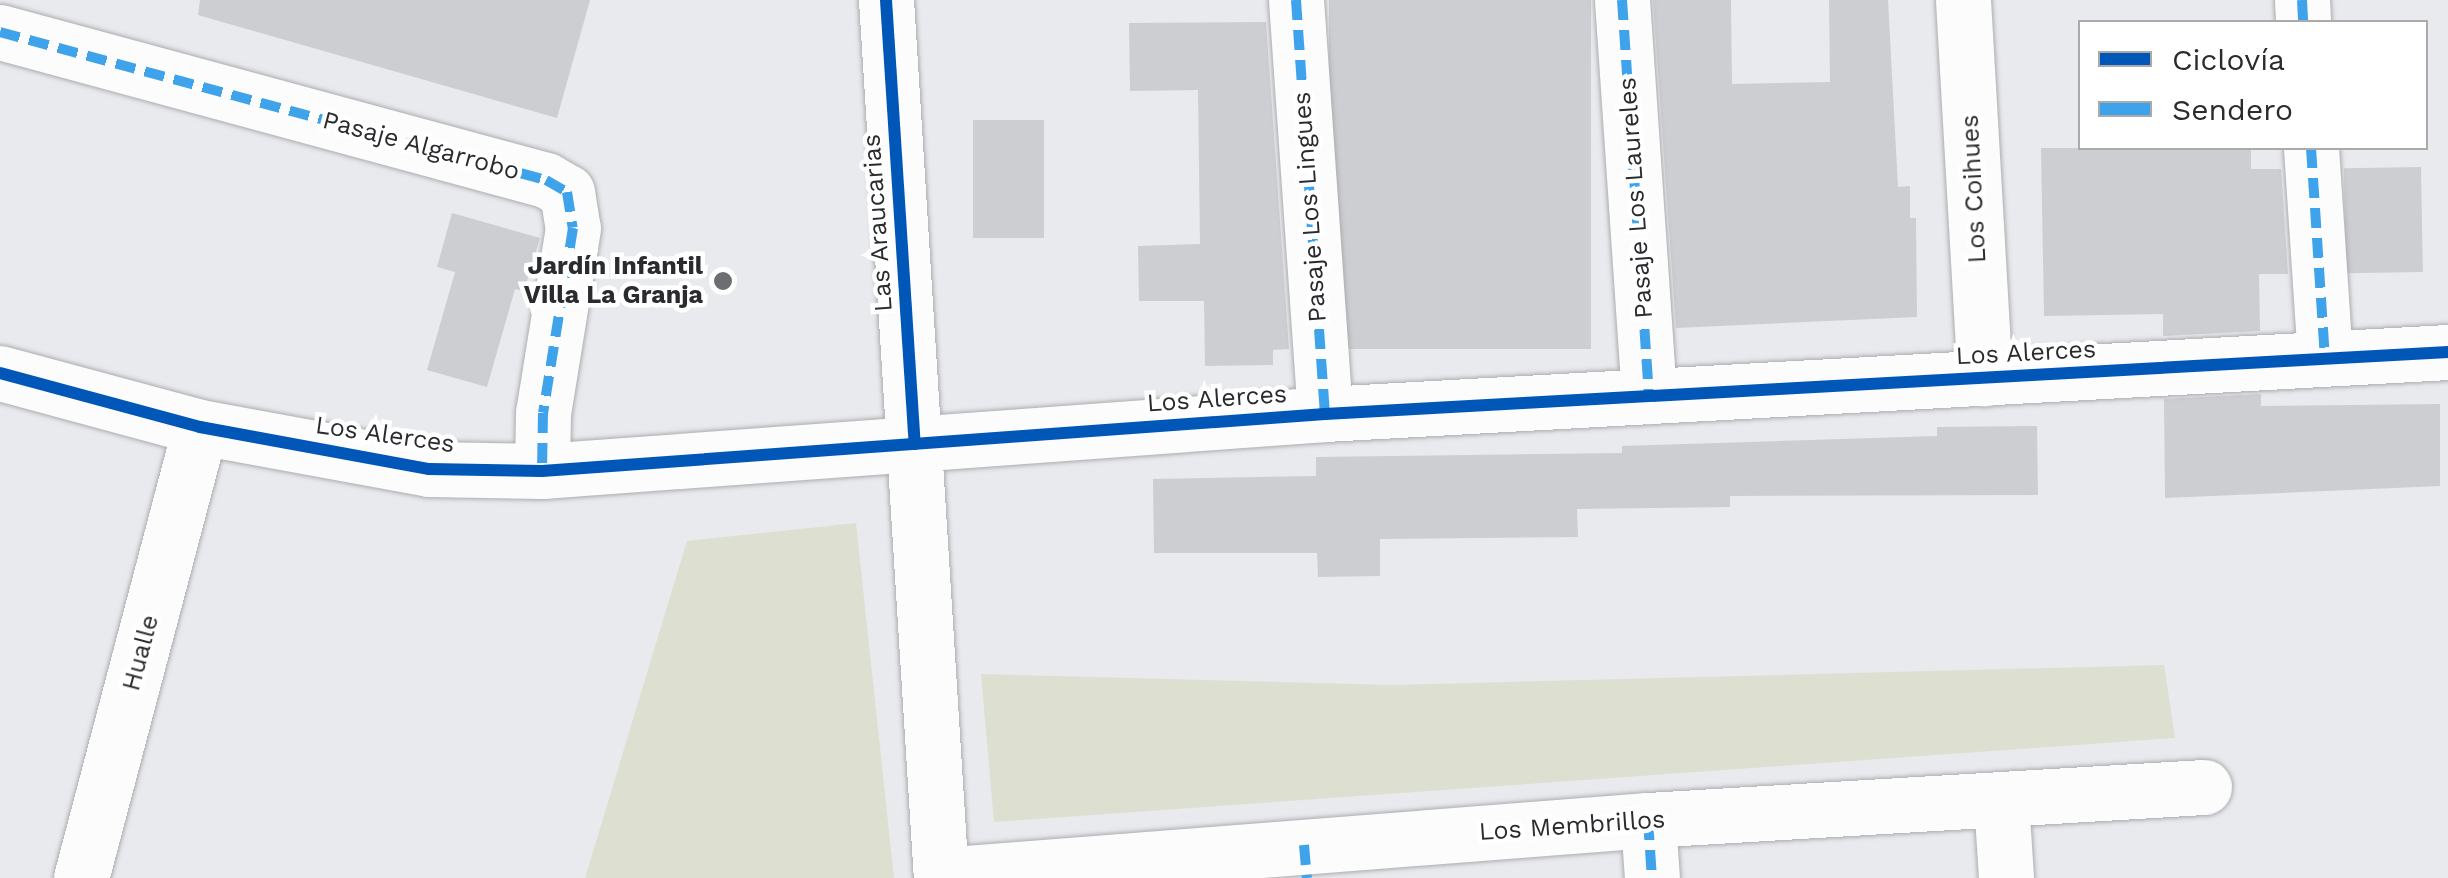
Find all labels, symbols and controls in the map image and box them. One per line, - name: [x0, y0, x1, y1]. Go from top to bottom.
- legend: [2078, 20, 2428, 150]
- text: Ciclovía: [2172, 42, 2285, 77]
- street label: Pasaje Los Laureles: [1613, 76, 1659, 320]
- street label: Pasaje Los Lingues: [1287, 91, 1333, 323]
- text: Sendero: [2172, 92, 2293, 127]
- street label: Pasaje Algarrobo: [319, 105, 523, 187]
- street label: Los Coihues: [1955, 114, 1993, 264]
- street label: Las Araucarias: [857, 133, 899, 313]
- place label: Jardín Infantil Villa La Granja: [523, 252, 703, 311]
- marker: Jardín Infantil Villa La Granja: [712, 270, 734, 292]
- street label: Los Alerces: [1955, 334, 2097, 372]
- street label: Los Alerces: [1146, 379, 1288, 419]
- street label: Los Alerces: [313, 410, 457, 460]
- street label: Hualle: [116, 612, 166, 694]
- street label: Los Membrillos: [1478, 805, 1666, 847]

